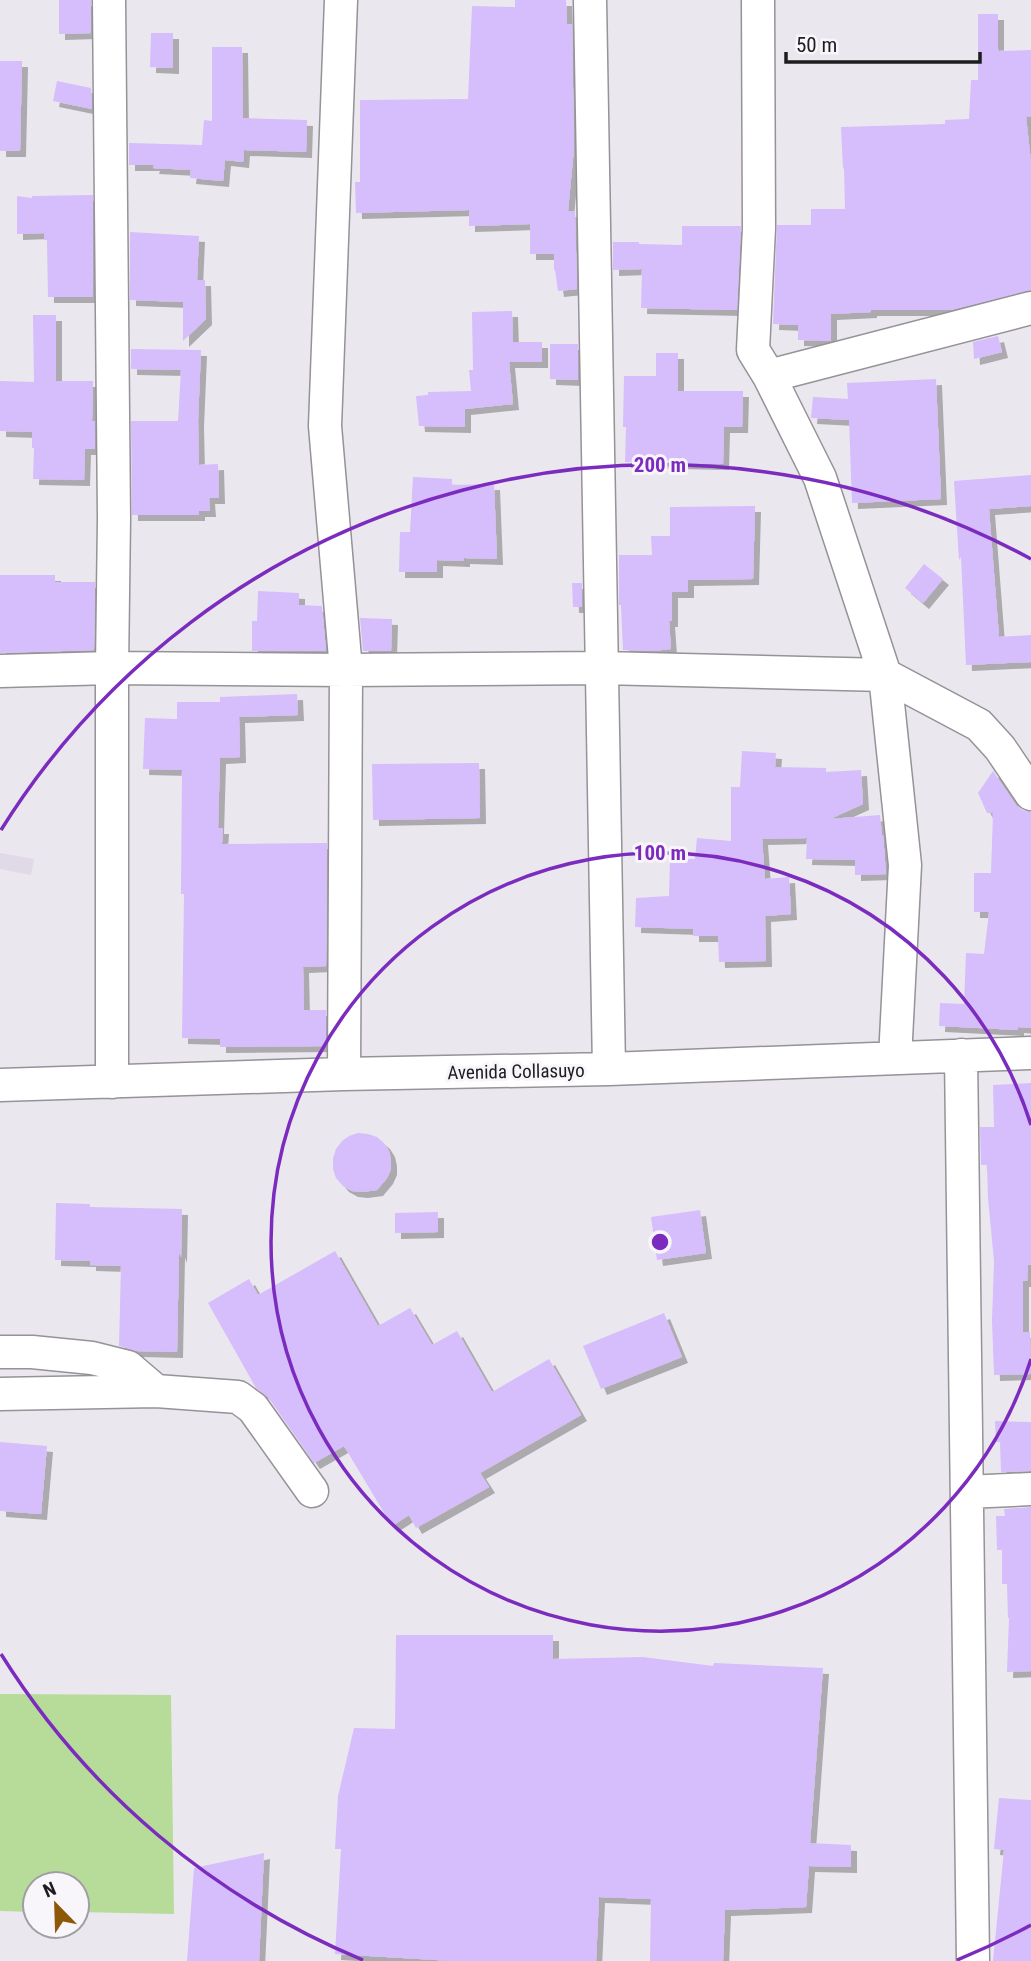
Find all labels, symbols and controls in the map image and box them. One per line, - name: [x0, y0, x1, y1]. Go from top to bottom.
- scale bar: [786, 21, 980, 65]
- text: 50 m: [796, 33, 837, 57]
- text: 200 m: [634, 453, 686, 477]
- text: 100 m: [634, 841, 686, 865]
- street label: Avenida Collasuyo: [447, 1059, 585, 1084]
- centre of rings: [648, 1230, 672, 1254]
- north arrow: [21, 1870, 91, 1940]
- text: N: [40, 1877, 59, 1903]

